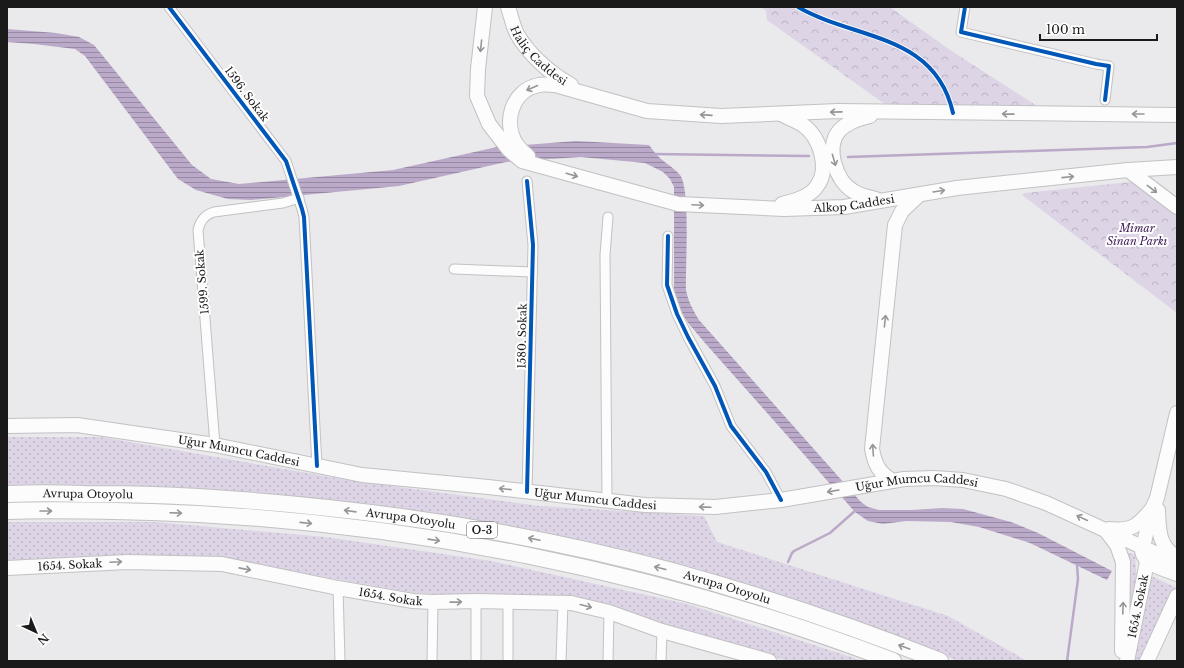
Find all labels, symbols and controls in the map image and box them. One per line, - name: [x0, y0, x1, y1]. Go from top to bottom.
- scale bar: [1040, 16, 1157, 42]
- text: 100 m: [1046, 22, 1085, 37]
- street label: Haliç Caddesi: [507, 24, 570, 88]
- one-way arrow: [477, 39, 485, 52]
- street label: 1596. Sokak: [222, 64, 272, 124]
- one-way arrow: [527, 85, 539, 92]
- one-way arrow: [830, 108, 843, 115]
- one-way arrow: [1002, 110, 1015, 118]
- one-way arrow: [1132, 110, 1145, 118]
- one-way arrow: [700, 111, 713, 119]
- one-way arrow: [831, 153, 838, 166]
- one-way arrow: [566, 172, 579, 179]
- one-way arrow: [1061, 173, 1074, 180]
- one-way arrow: [1147, 185, 1158, 193]
- one-way arrow: [932, 187, 945, 195]
- street label: Alkop Caddesi: [812, 192, 896, 215]
- one-way arrow: [691, 201, 704, 209]
- park label: Mimar Sinan Parkı: [1107, 221, 1168, 248]
- street label: 1599. Sokak: [192, 249, 212, 315]
- street label: 1580. Sokak: [514, 303, 530, 369]
- one-way arrow: [881, 315, 889, 328]
- street label: Uğur Mumcu Caddesi: [177, 433, 301, 469]
- one-way arrow: [870, 444, 877, 457]
- street label: Uğur Mumcu Caddesi: [855, 471, 980, 494]
- street label: Uğur Mumcu Caddesi: [533, 485, 657, 512]
- street label: Avrupa Otoyolu: [42, 486, 134, 501]
- one-way arrow: [499, 486, 512, 493]
- one-way arrow: [827, 487, 840, 495]
- one-way arrow: [699, 503, 712, 511]
- street label: Avrupa Otoyolu: [364, 505, 457, 532]
- one-way arrow: [39, 507, 52, 515]
- one-way arrow: [344, 507, 357, 515]
- one-way arrow: [169, 509, 182, 517]
- one-way arrow: [1076, 514, 1088, 521]
- one-way arrow: [299, 519, 312, 526]
- road number: O-3: [467, 522, 497, 538]
- one-way arrow: [527, 535, 540, 543]
- one-way arrow: [428, 536, 441, 544]
- street label: 1654. Sokak: [37, 556, 103, 573]
- one-way arrow: [109, 559, 122, 566]
- one-way arrow: [654, 564, 667, 572]
- one-way arrow: [238, 566, 251, 574]
- street label: Avrupa Otoyolu: [681, 567, 773, 607]
- street label: 1654. Sokak: [1125, 573, 1151, 639]
- street label: 1654. Sokak: [357, 585, 423, 609]
- one-way arrow: [449, 598, 462, 606]
- one-way arrow: [1120, 602, 1127, 615]
- one-way arrow: [579, 603, 592, 610]
- north arrow: [16, 612, 56, 652]
- text: N: [34, 631, 52, 648]
- one-way arrow: [898, 642, 910, 650]

